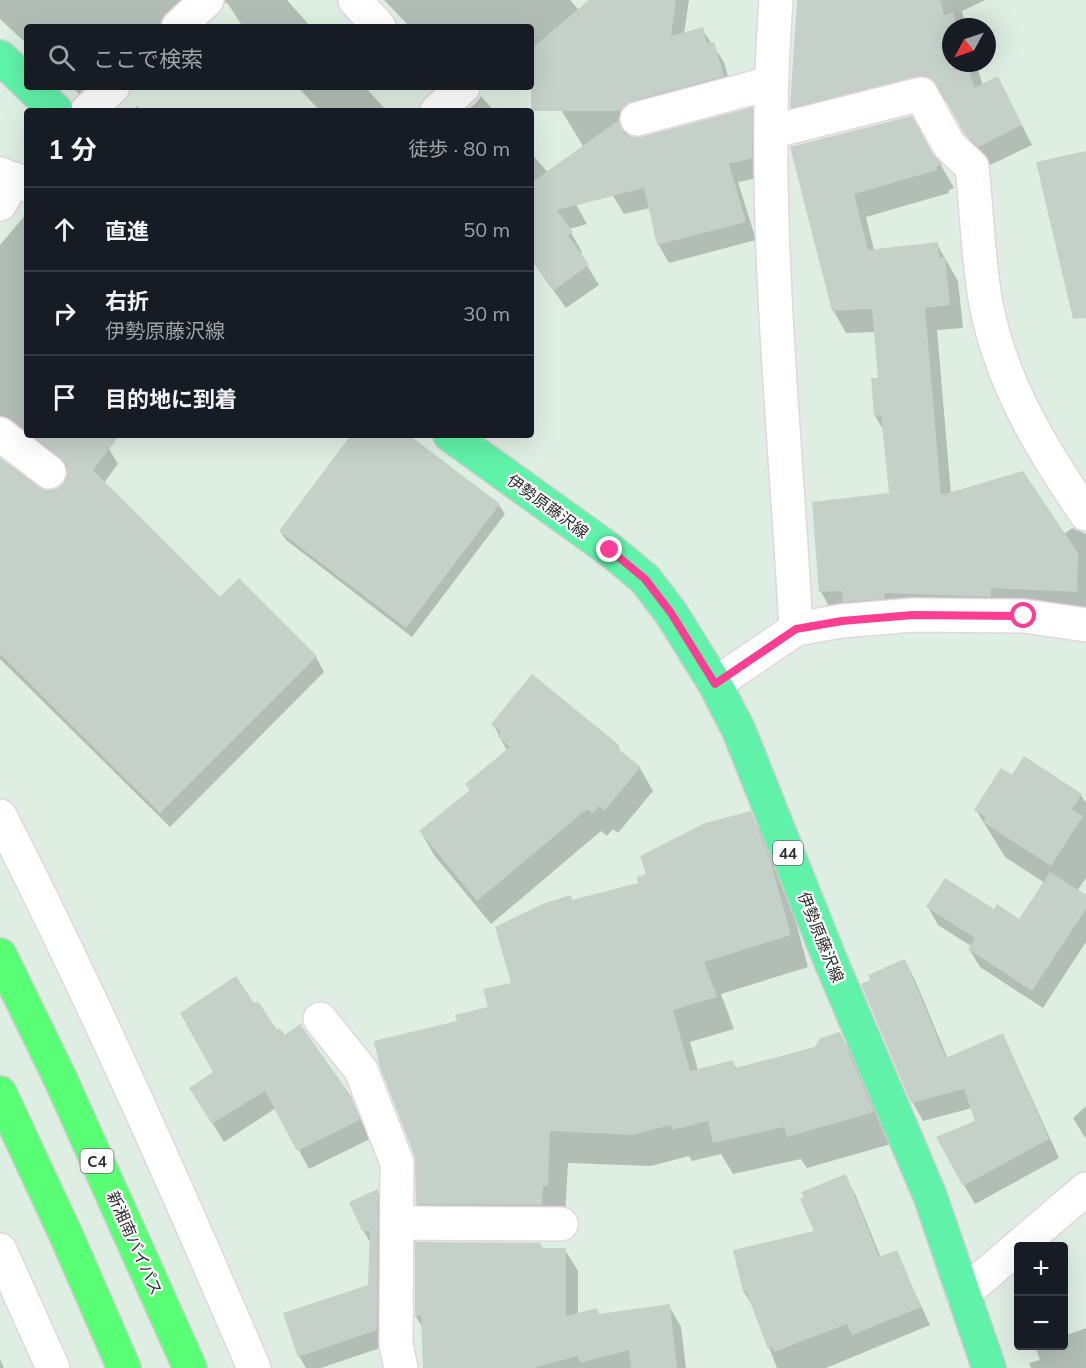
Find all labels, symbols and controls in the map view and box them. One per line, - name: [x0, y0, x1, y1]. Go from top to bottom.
- north arrow: [942, 18, 996, 72]
- search box: [24, 24, 534, 90]
- icon: search: [45, 41, 78, 74]
- text: ここで検索: [93, 45, 203, 73]
- text: 1 分: [48, 133, 97, 166]
- text: 徒歩 · 80 m: [408, 136, 510, 161]
- icon: ahead: [48, 213, 81, 246]
- text: 直進: [105, 217, 149, 245]
- text: 50 m: [463, 217, 510, 242]
- text: 右折: [105, 287, 149, 315]
- icon: right: [48, 297, 81, 330]
- text: 30 m: [463, 301, 510, 326]
- text: 伊勢原藤沢線: [105, 318, 225, 343]
- icon: arrive: [48, 381, 81, 414]
- text: 目的地に到着: [105, 385, 237, 413]
- street label: 伊勢原藤沢線: [503, 470, 593, 542]
- route end: [596, 536, 622, 562]
- route start: [1010, 602, 1036, 628]
- road number: 44: [773, 841, 803, 865]
- street label: 伊勢原藤沢線: [794, 889, 848, 985]
- road number: C4: [80, 1149, 114, 1173]
- street label: 新湘南バイパス: [103, 1188, 167, 1298]
- map controls: [1014, 1242, 1068, 1350]
- button: +: [1014, 1242, 1068, 1296]
- button: −: [1014, 1296, 1068, 1350]

